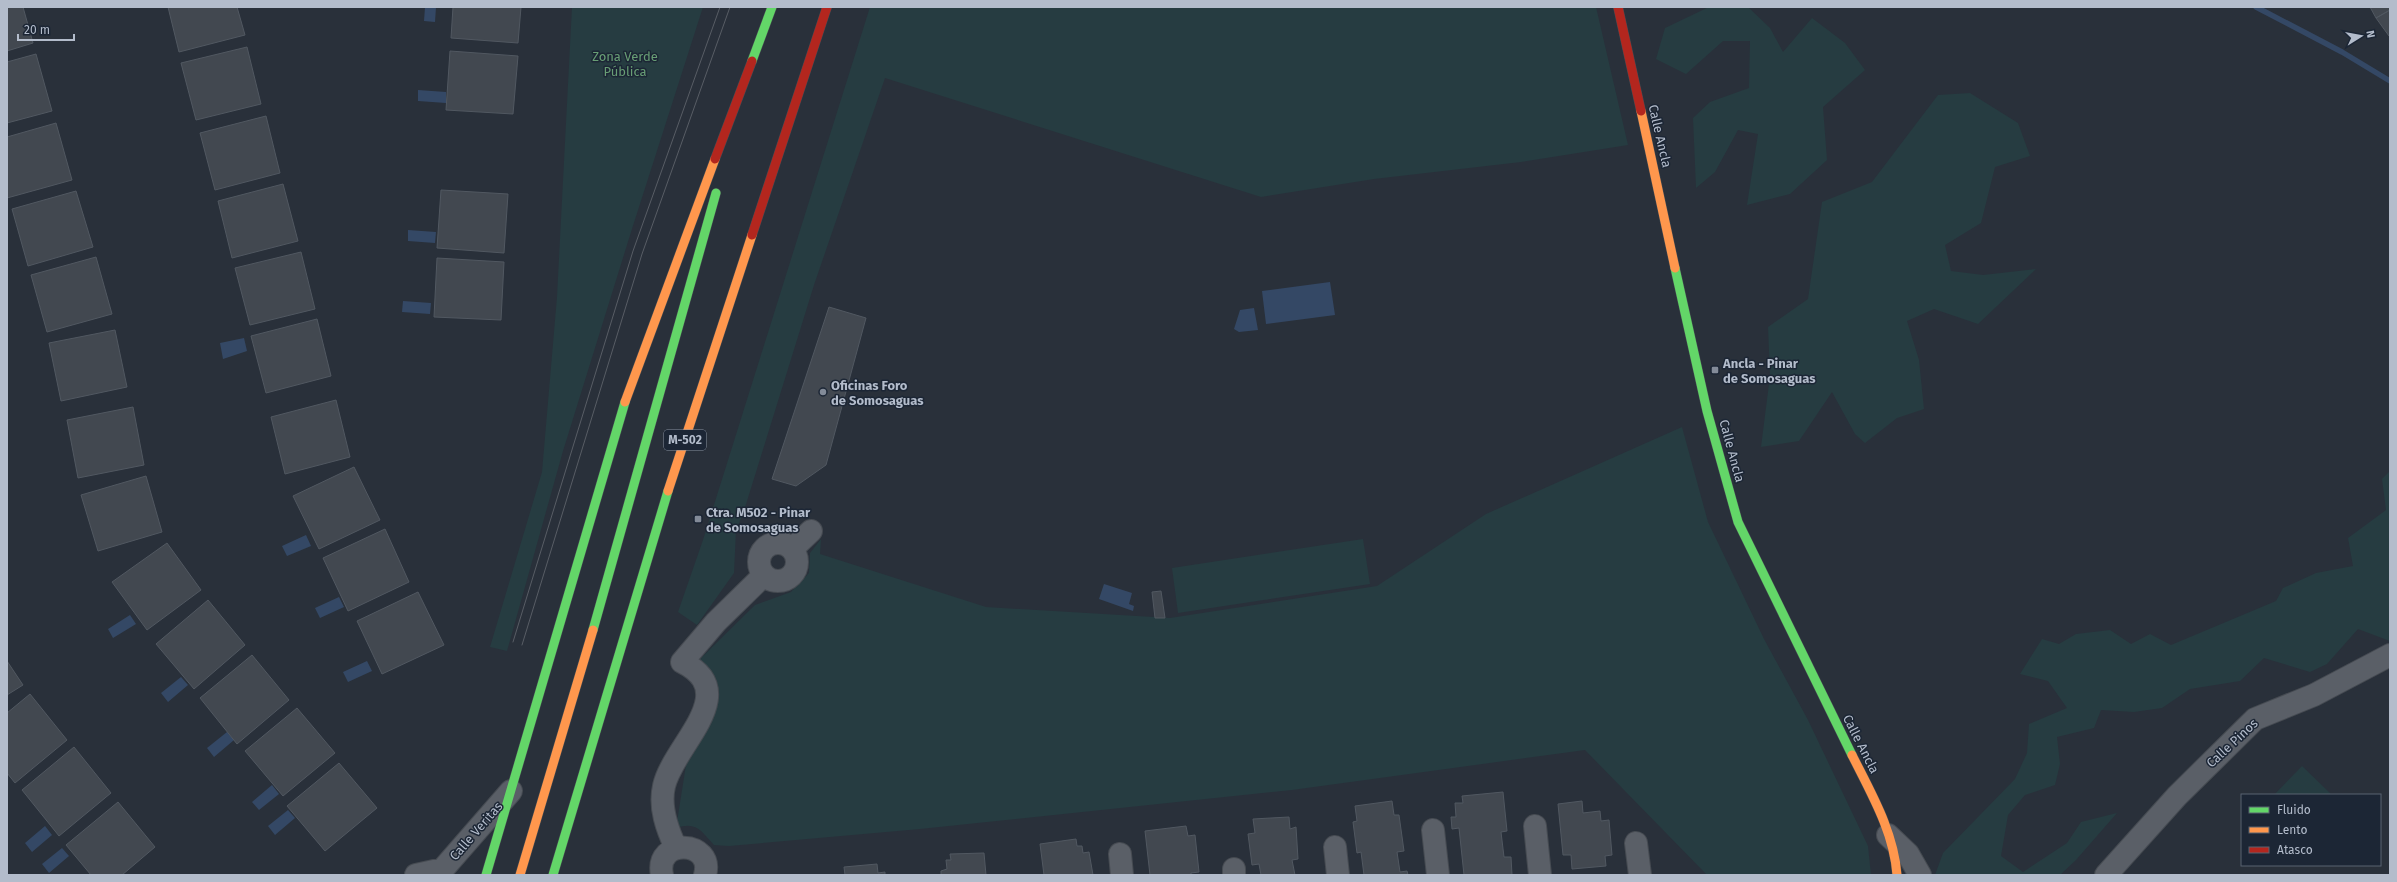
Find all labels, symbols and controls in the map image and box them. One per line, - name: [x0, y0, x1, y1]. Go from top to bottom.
- scale bar: [18, 16, 74, 42]
- north arrow: [2341, 16, 2381, 56]
- text: 20 m: [24, 23, 50, 37]
- text: N: [2363, 29, 2377, 39]
- park label: Zona Verde Pública: [592, 49, 658, 79]
- street label: Calle Ancla: [1645, 103, 1675, 169]
- place label: Ancla - Pinar de Somosaguas: [1722, 356, 1816, 386]
- marker: Ancla - Pinar de Somosaguas: [1710, 365, 1720, 375]
- place label: Oficinas Foro de Somosaguas: [831, 378, 924, 408]
- marker: Oficinas Foro de Somosaguas: [818, 387, 828, 397]
- street label: Calle Ancla: [1716, 418, 1748, 484]
- road number: M-502: [664, 430, 706, 450]
- place label: Ctra. M502 - Pinar de Somosaguas: [706, 505, 811, 535]
- marker: Ctra. M502 - Pinar de Somosaguas: [693, 514, 703, 524]
- street label: Calle Ancla: [1840, 712, 1882, 776]
- street label: Calle Pinos: [2203, 715, 2261, 771]
- legend: [2241, 794, 2381, 866]
- street label: Calle Veritas: [447, 799, 505, 863]
- text: Fluido: [2277, 803, 2311, 817]
- text: Lento: [2277, 823, 2307, 837]
- text: Atasco: [2277, 843, 2313, 857]

